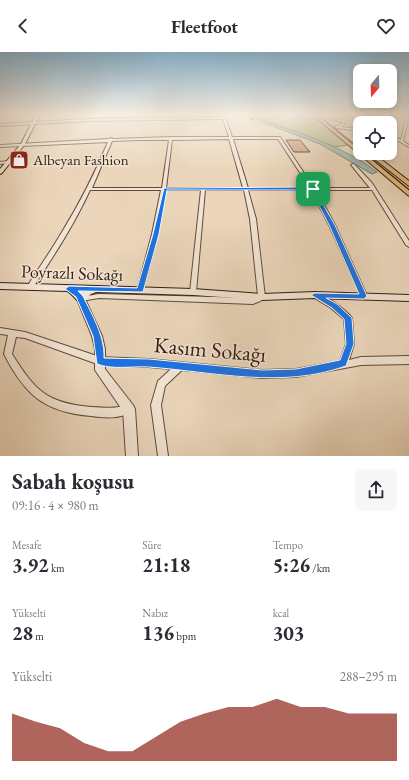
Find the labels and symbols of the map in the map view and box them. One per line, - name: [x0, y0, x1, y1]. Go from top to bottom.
- north arrow: [353, 64, 397, 108]
- shop icon: Albeyan Fashion: [8, 149, 30, 171]
- place label: Albeyan Fashion: [32, 150, 129, 169]
- pin: [296, 172, 330, 206]
- street label: Poyrazlı Sokağı: [21, 259, 124, 286]
- street label: Kasım Sokağı: [153, 330, 267, 369]

